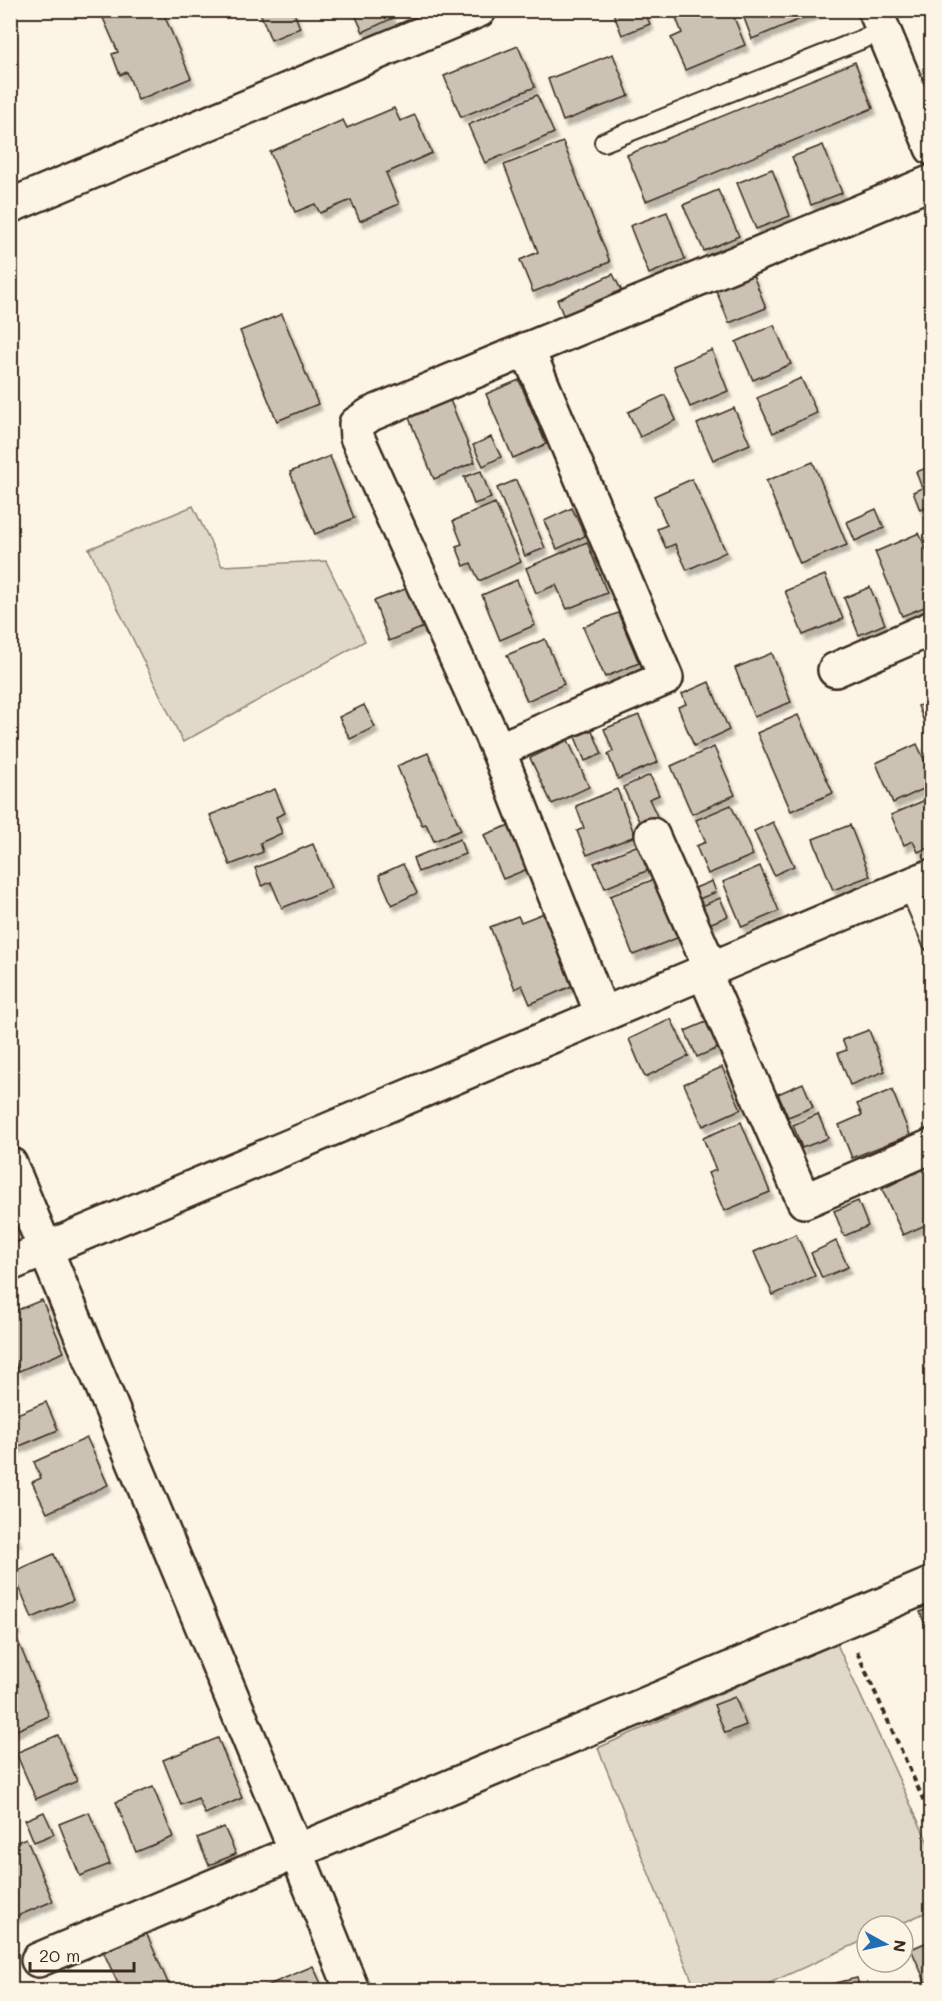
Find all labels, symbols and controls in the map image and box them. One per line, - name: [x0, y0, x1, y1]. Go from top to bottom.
- north arrow: [855, 1914, 915, 1974]
- scale bar: [30, 1935, 134, 1973]
- text: N: [889, 1939, 912, 1954]
- text: 20 m: [39, 1943, 80, 1967]

